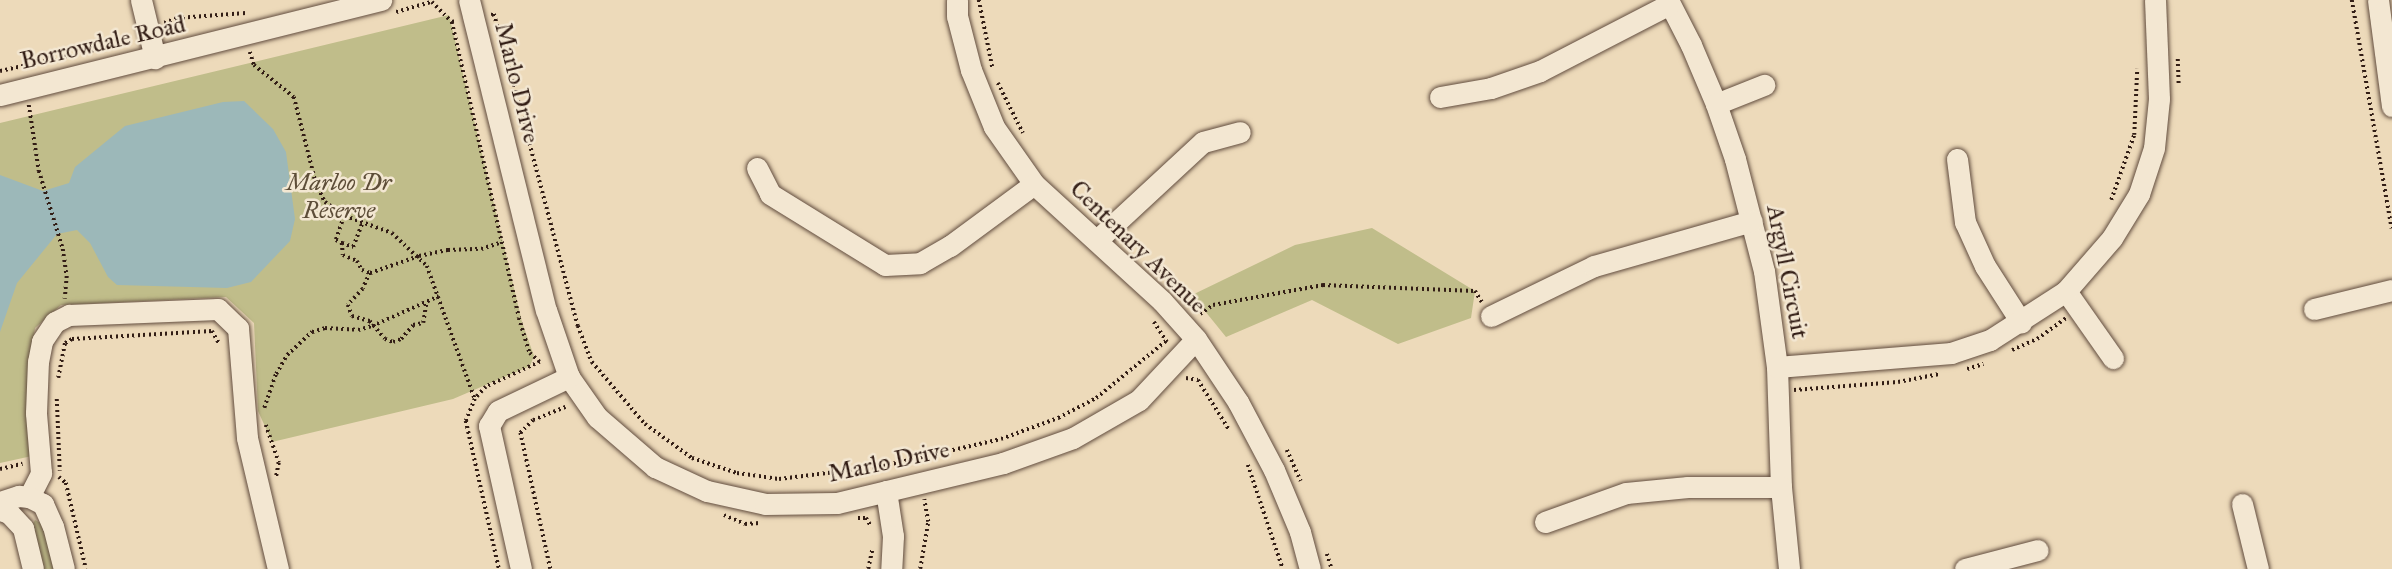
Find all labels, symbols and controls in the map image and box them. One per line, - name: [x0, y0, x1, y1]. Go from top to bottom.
- street label: Borrowdale Road: [18, 10, 188, 76]
- street label: Marlo Drive: [488, 20, 546, 146]
- park label: Marloo Dr Reserve: [286, 169, 392, 225]
- street label: Centenary Avenue: [1064, 175, 1212, 319]
- street label: Argyll Circuit: [1760, 203, 1814, 341]
- street label: Marlo Drive: [826, 435, 952, 489]

